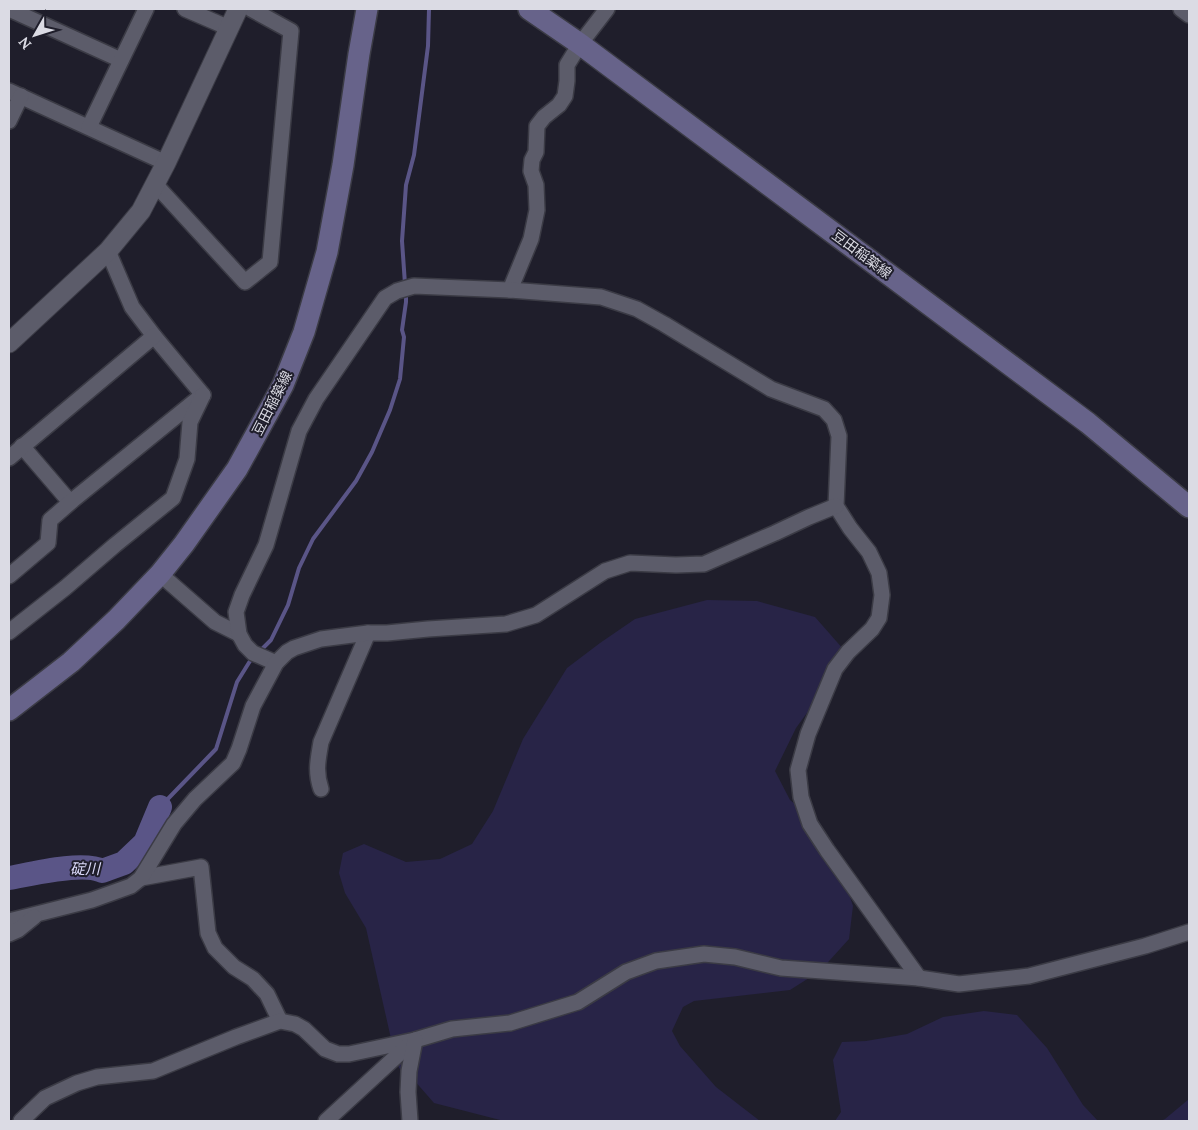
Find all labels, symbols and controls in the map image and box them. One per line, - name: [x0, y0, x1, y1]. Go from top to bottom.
- north arrow: [10, 10, 60, 60]
- text: N: [14, 33, 35, 53]
- street label: 豆田稲築線: [829, 226, 895, 282]
- street label: 豆田稲築線: [248, 368, 296, 438]
- water label: 碇川: [70, 859, 102, 878]

